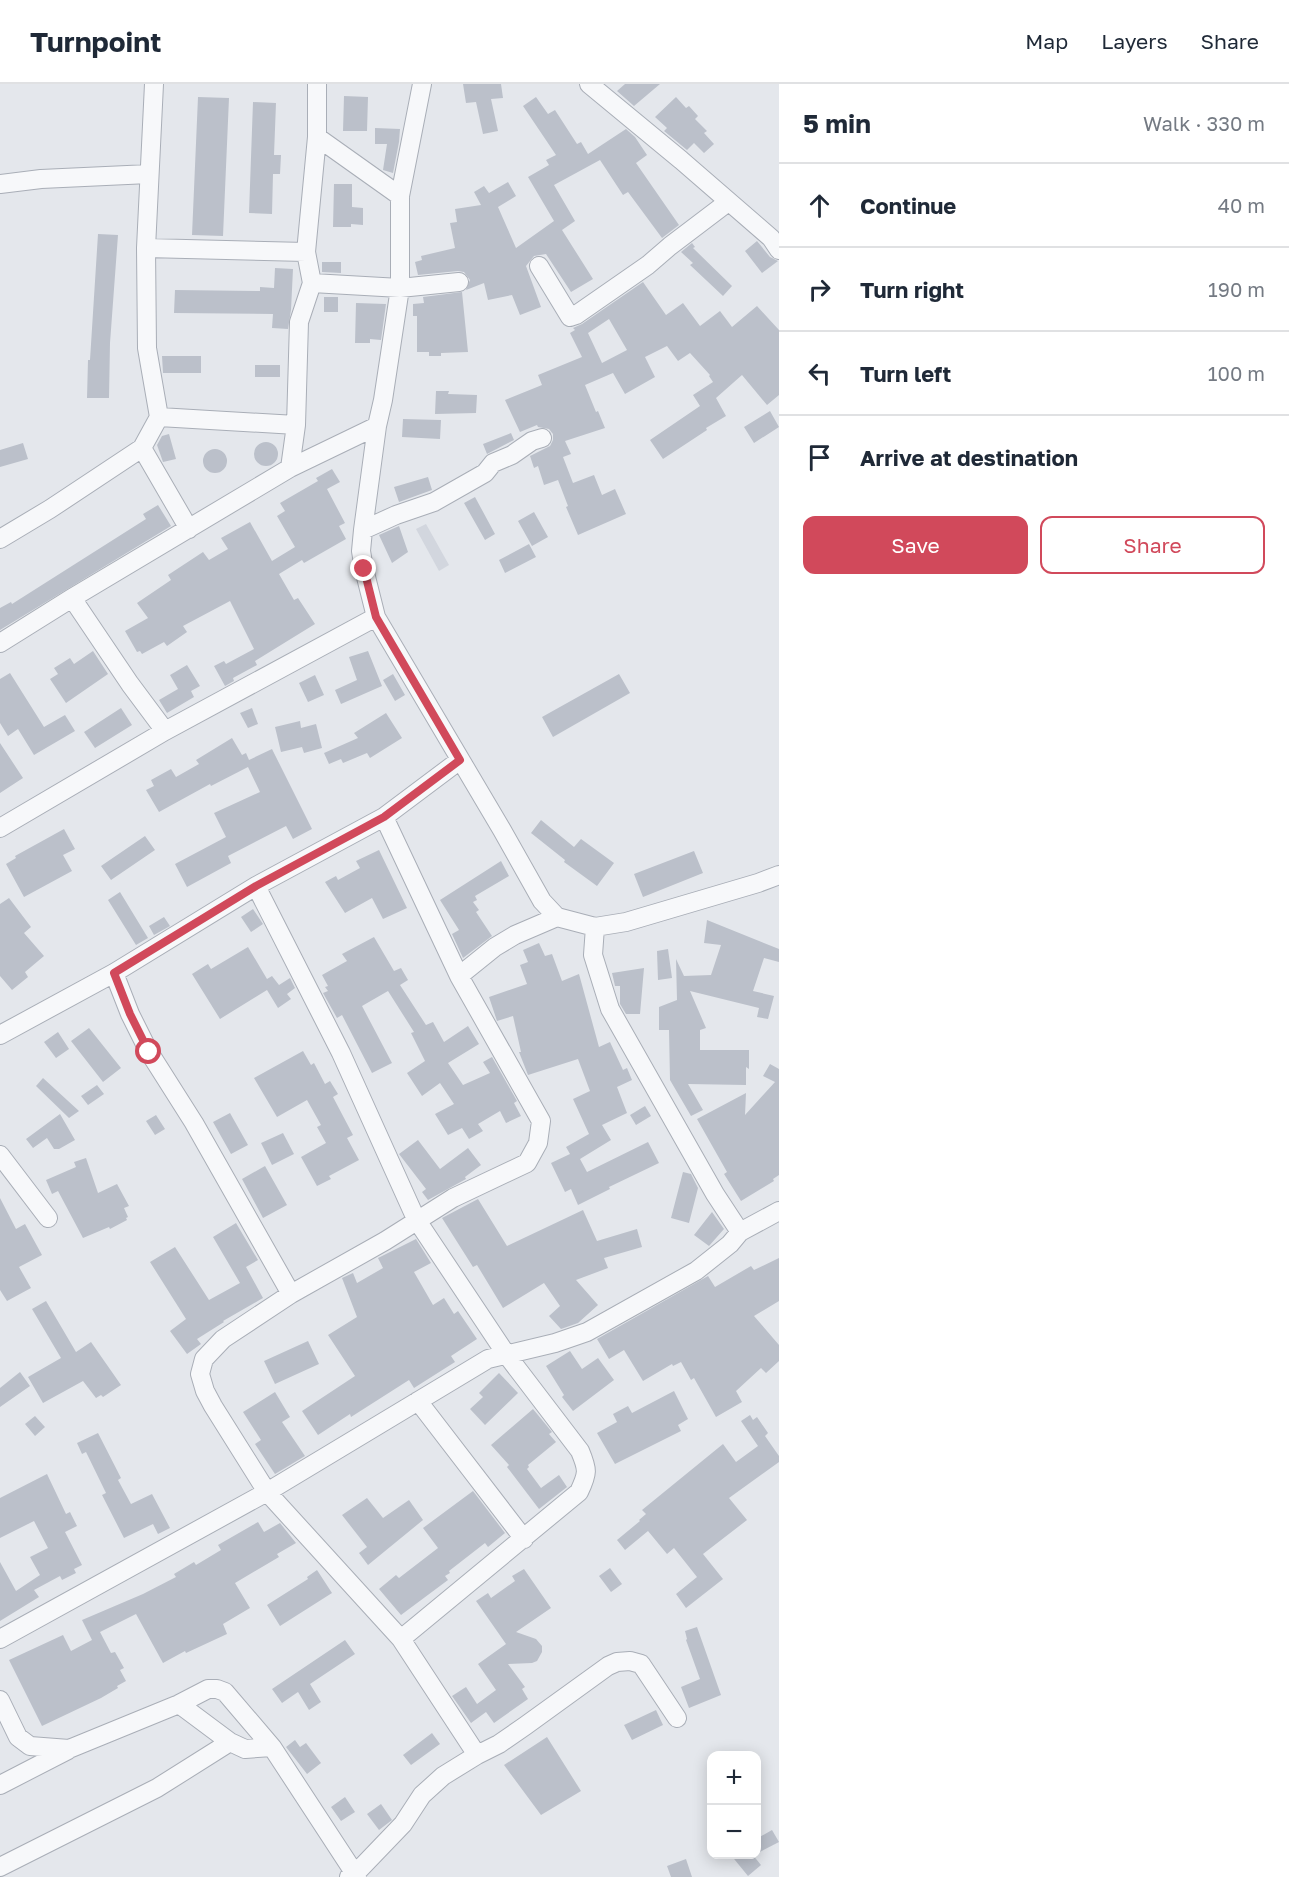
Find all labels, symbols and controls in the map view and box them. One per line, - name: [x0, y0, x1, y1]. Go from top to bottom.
- text: Turnpoint: [30, 25, 161, 58]
- text: Map: [1025, 28, 1068, 54]
- text: Layers: [1101, 28, 1168, 54]
- text: Share: [1201, 28, 1259, 54]
- text: 5 min: [803, 108, 871, 139]
- text: Walk · 330 m: [1143, 111, 1265, 135]
- icon: ahead: [803, 189, 836, 222]
- text: Continue: [860, 192, 956, 219]
- text: 40 m: [1218, 193, 1265, 217]
- icon: right: [803, 273, 836, 306]
- text: Turn right: [860, 276, 964, 303]
- text: 190 m: [1208, 277, 1265, 301]
- icon: left: [803, 357, 836, 390]
- text: Turn left: [860, 360, 951, 387]
- text: 100 m: [1208, 361, 1265, 385]
- icon: arrive: [803, 441, 836, 474]
- text: Arrive at destination: [860, 444, 1078, 471]
- button: Save: [803, 516, 1028, 574]
- button: Share: [1040, 516, 1265, 574]
- route end: [350, 555, 376, 581]
- route start: [135, 1038, 161, 1064]
- map controls: [707, 1751, 761, 1859]
- button: +: [707, 1751, 761, 1805]
- button: −: [707, 1805, 761, 1859]

